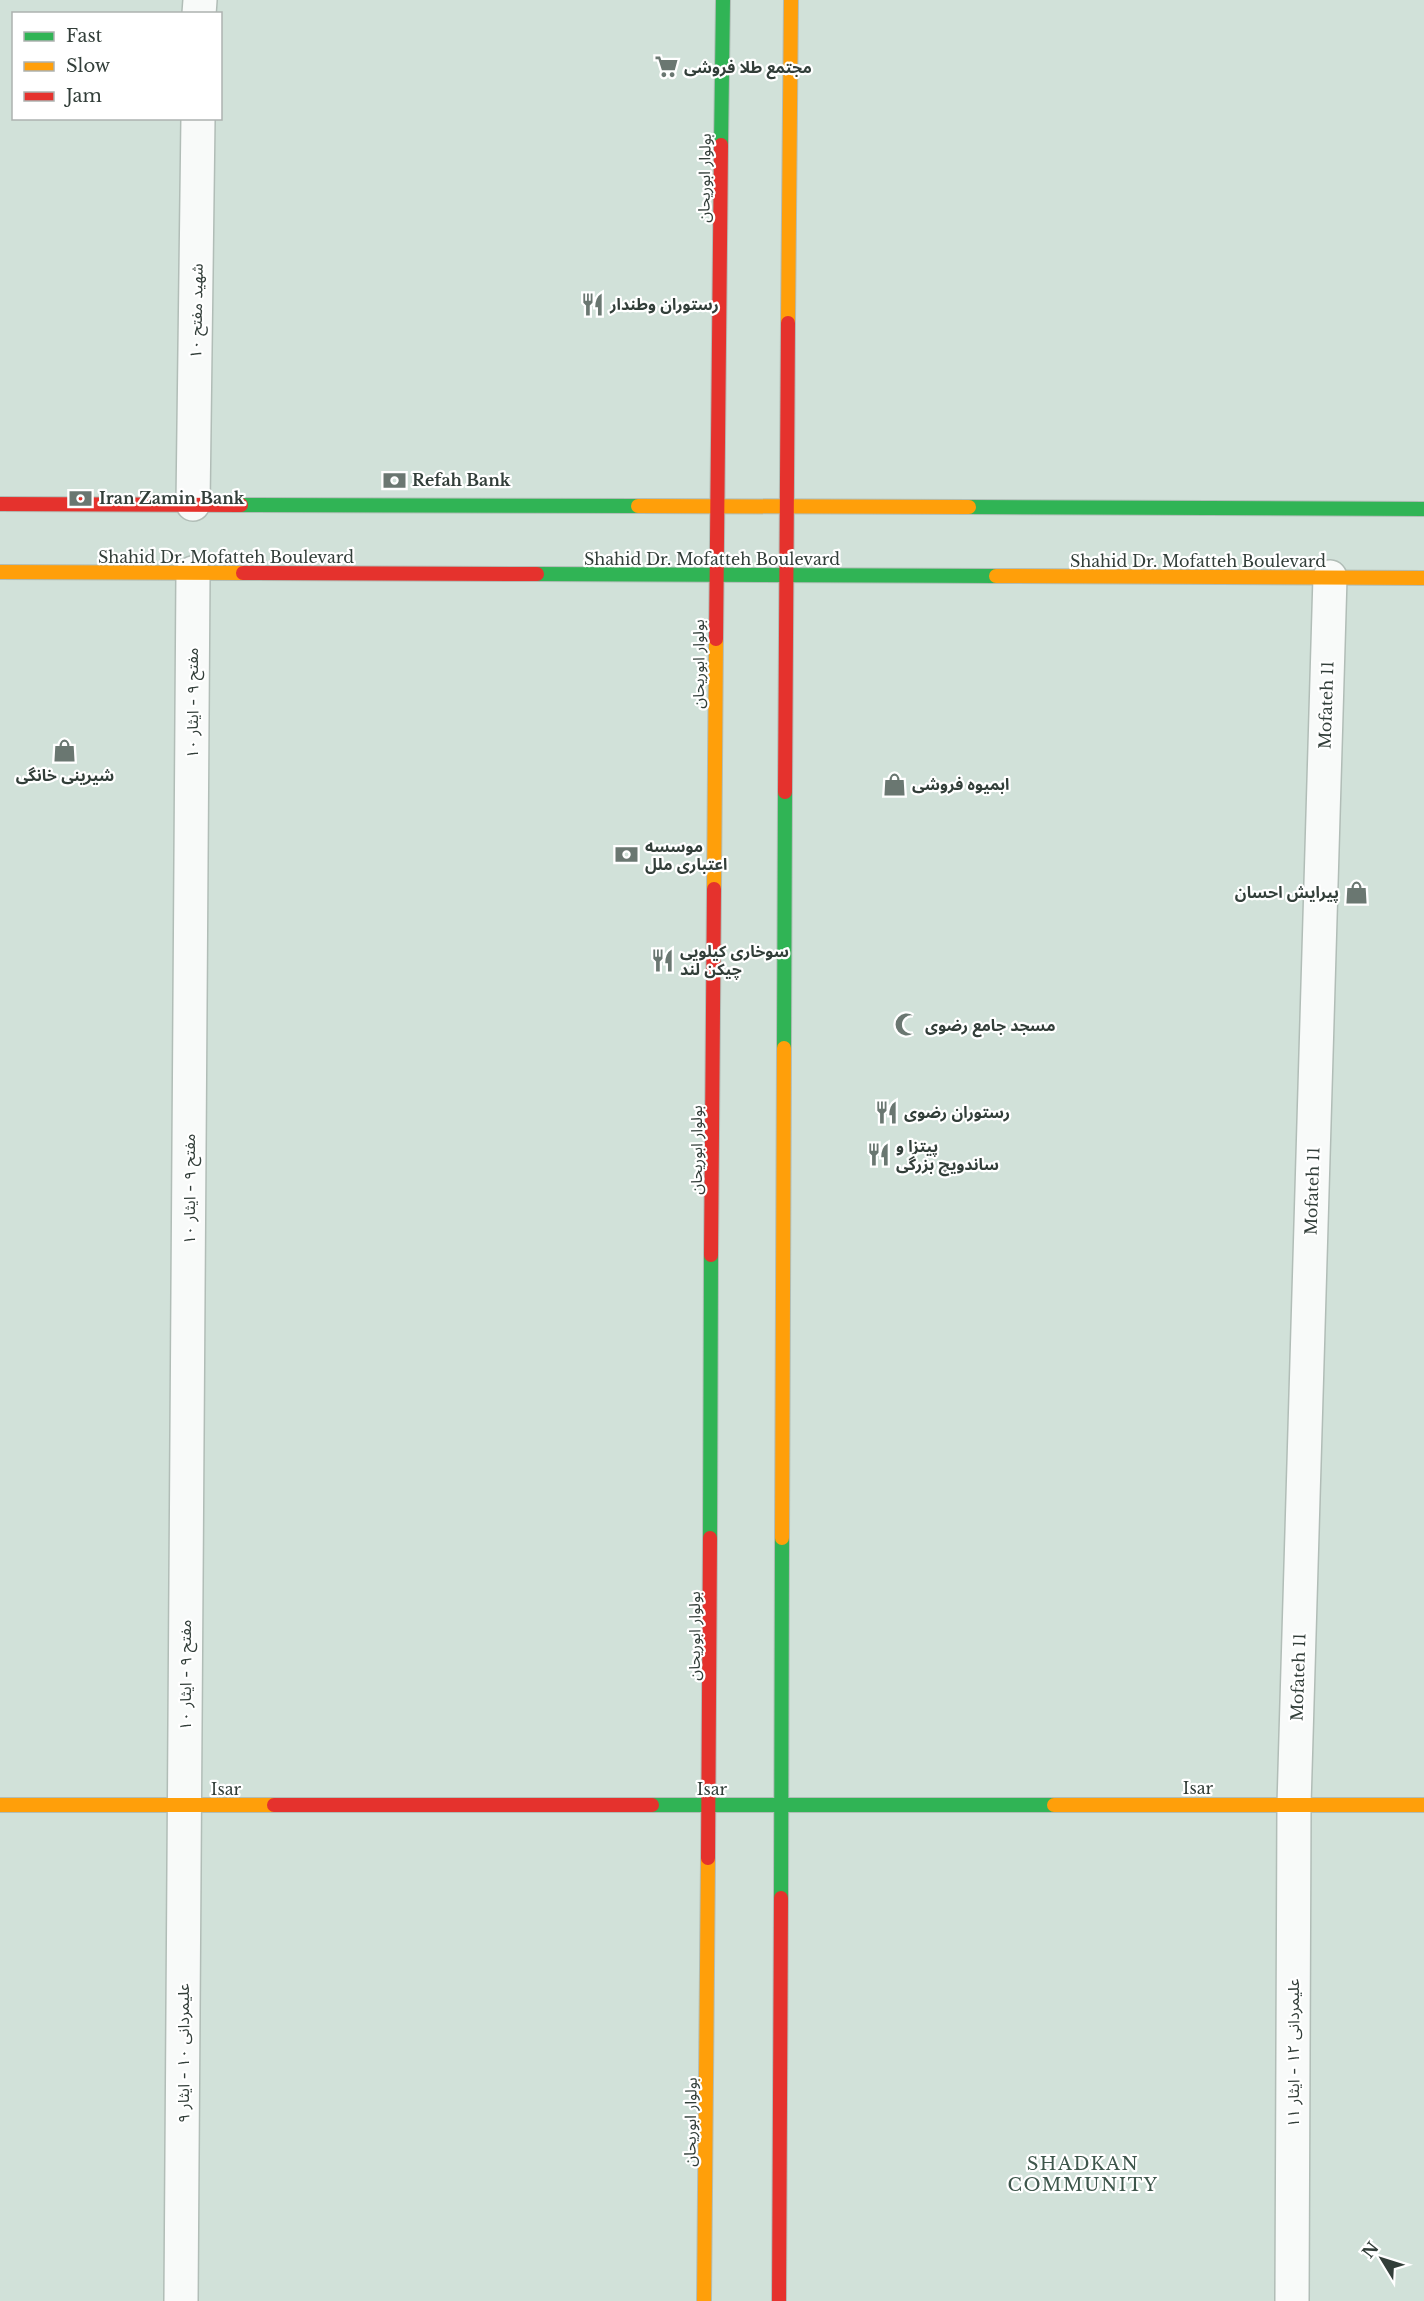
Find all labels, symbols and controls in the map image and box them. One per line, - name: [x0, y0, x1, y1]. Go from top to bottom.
- legend: [12, 12, 222, 120]
- text: Fast: [66, 25, 103, 47]
- supermarket icon: مجتمع طلا فروشی: [653, 54, 679, 80]
- text: Slow: [66, 55, 111, 77]
- place label: مجتمع طلا فروشی: [684, 57, 812, 80]
- text: Jam: [64, 85, 102, 107]
- street label: بولوار ابوریحان: [693, 133, 715, 223]
- street label: شهید مفتح ۱۰: [185, 263, 210, 359]
- restaurant icon: رستوران وطندار: [579, 291, 605, 317]
- place label: رستوران وطندار: [609, 294, 719, 314]
- bank icon: Refah Bank: [381, 467, 407, 493]
- place label: Refah Bank: [412, 470, 511, 490]
- bank icon: Iran Zamin Bank: [68, 485, 94, 511]
- place label: Iran Zamin Bank: [99, 488, 245, 508]
- street label: Shahid Dr. Mofatteh Boulevard: [98, 547, 354, 567]
- street label: Shahid Dr. Mofatteh Boulevard: [584, 549, 840, 569]
- street label: Shahid Dr. Mofatteh Boulevard: [1070, 551, 1326, 571]
- street label: بولوار ابوریحان: [688, 619, 708, 709]
- street label: مفتح ۹ - ایثار ۱۰: [182, 647, 205, 759]
- street label: Mofateh 11: [1314, 661, 1338, 749]
- shop icon: شیرینی خانگی: [52, 737, 78, 763]
- place label: شیرینی خانگی: [16, 765, 114, 785]
- shop icon: ابمیوه فروشی: [881, 771, 907, 797]
- place label: ابمیوه فروشی: [912, 774, 1009, 794]
- place label: موسسه اعتباری ملل: [645, 836, 727, 874]
- bank icon: موسسه اعتباری ملل: [614, 842, 640, 868]
- shop icon: پیرایش احسان: [1344, 879, 1370, 905]
- place label: پیرایش احسان: [1235, 882, 1339, 903]
- place label: سوخاری کیلویی چیکن لند: [680, 941, 789, 980]
- restaurant icon: سوخاری کیلویی چیکن لند: [649, 947, 675, 973]
- mosque icon: مسجد جامع رضوی: [894, 1012, 920, 1038]
- place label: مسجد جامع رضوی: [925, 1015, 1055, 1038]
- restaurant icon: رستوران رضوی: [873, 1099, 899, 1125]
- place label: رستوران رضوی: [904, 1102, 1010, 1122]
- street label: بولوار ابوریحان: [686, 1105, 706, 1195]
- street label: مفتح ۹ - ایثار ۱۰: [179, 1133, 202, 1245]
- place label: پیتزا و ساندویچ بزرگی: [896, 1136, 999, 1177]
- restaurant icon: پیتزا و ساندویچ بزرگی: [865, 1142, 891, 1168]
- street label: Mofateh 11: [1300, 1147, 1324, 1235]
- street label: بولوار ابوریحان: [684, 1591, 704, 1681]
- street label: مفتح ۹ - ایثار ۱۰: [175, 1619, 198, 1731]
- street label: Mofateh 11: [1286, 1633, 1310, 1721]
- street label: Isar: [1183, 1778, 1214, 1798]
- street label: Isar: [211, 1779, 242, 1799]
- street label: Isar: [697, 1779, 728, 1799]
- street label: علیمردانی ۱۲ - ایثار ۱۱: [1283, 1979, 1303, 2127]
- street label: علیمردانی ۱۰ - ایثار ۹: [173, 1983, 193, 2123]
- street label: بولوار ابوریحان: [679, 2077, 701, 2167]
- district label: SHADKAN COMMUNITY: [1008, 2153, 1158, 2196]
- north arrow: [1352, 2229, 1412, 2289]
- text: N: [1358, 2238, 1383, 2262]

